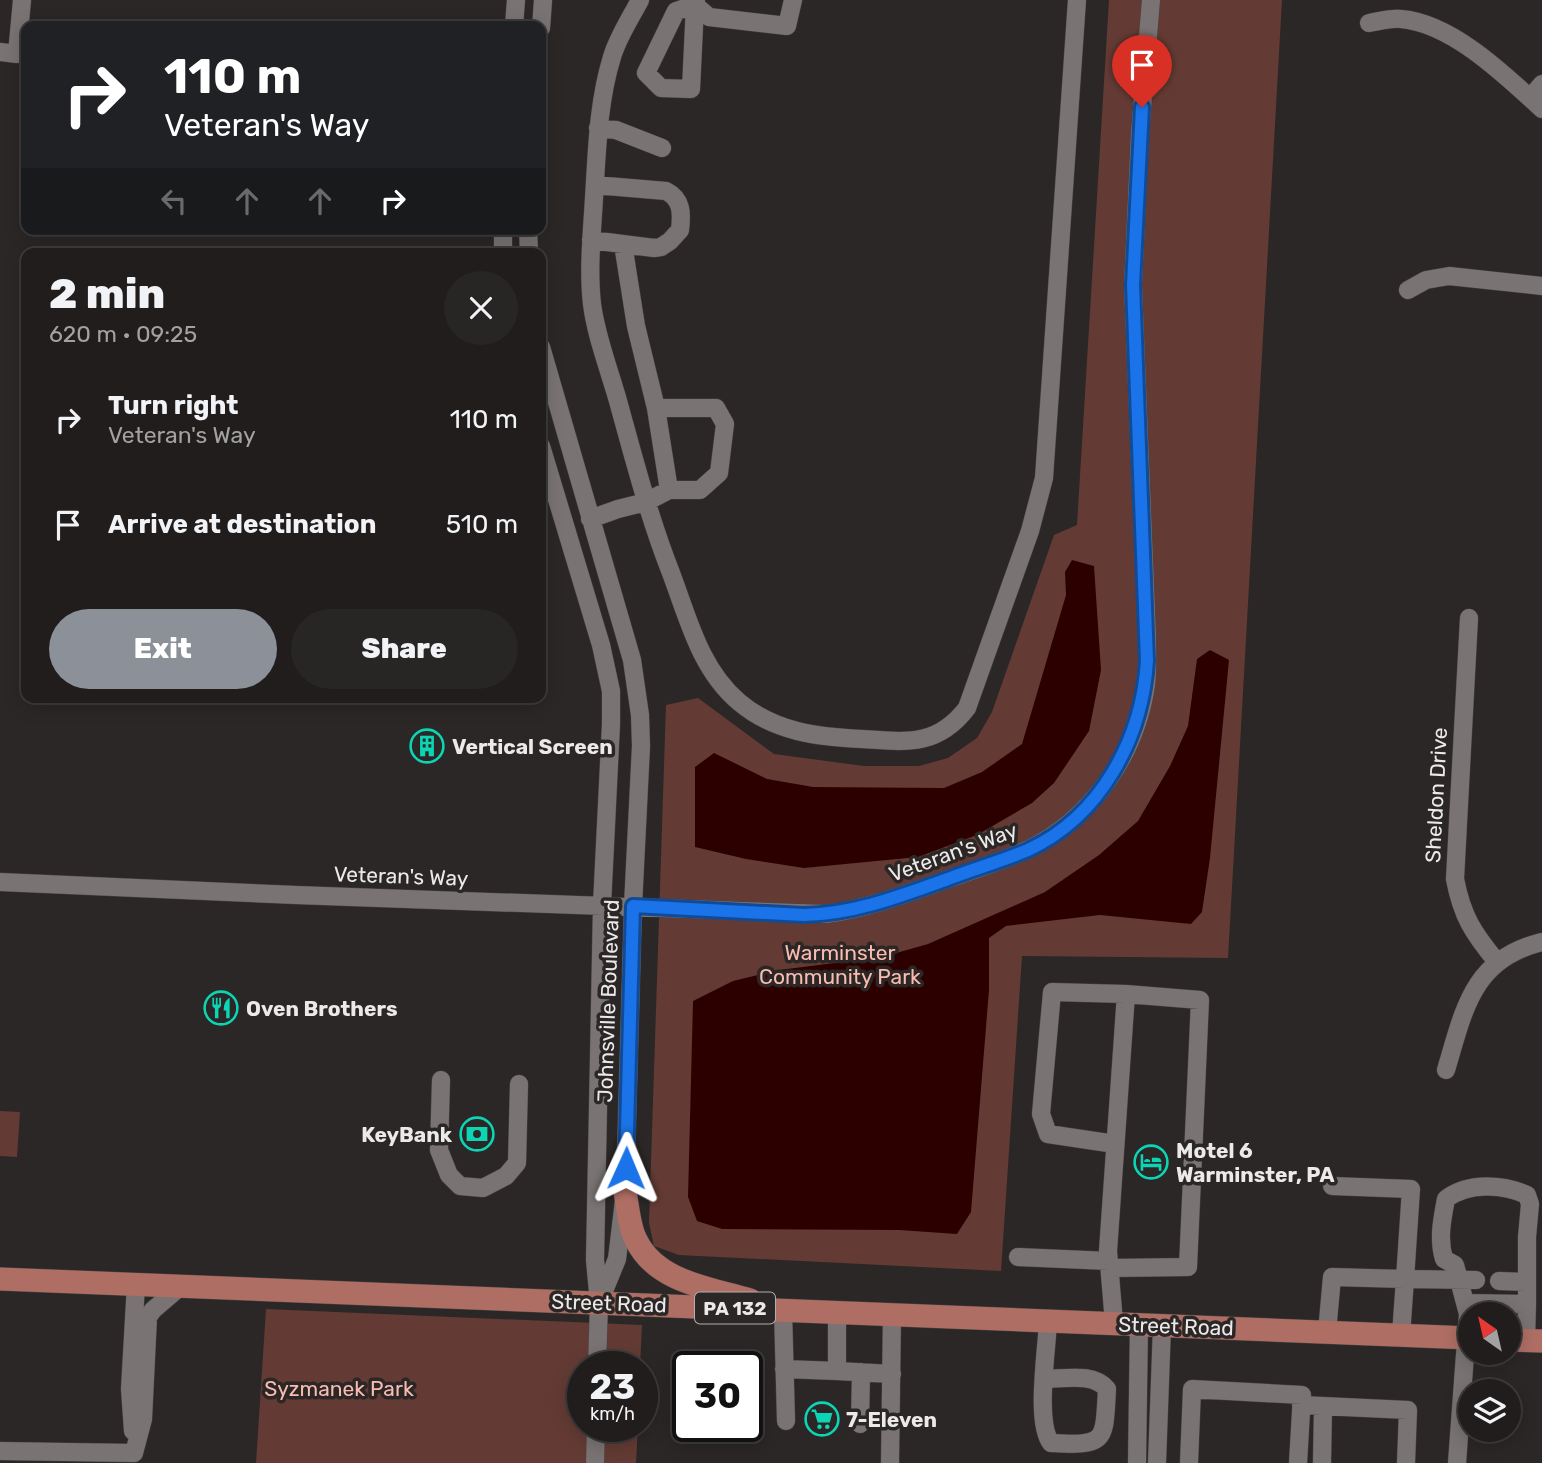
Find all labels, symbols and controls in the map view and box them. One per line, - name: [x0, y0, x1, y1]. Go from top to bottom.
- pin: [1112, 35, 1172, 107]
- icon: arrive: [1123, 46, 1161, 84]
- text: 110 m: [164, 47, 301, 105]
- icon: right: [49, 49, 140, 140]
- text: Veteran's Way: [164, 106, 369, 144]
- icon: left: [155, 182, 193, 220]
- icon: ahead: [228, 182, 266, 220]
- icon: ahead: [301, 182, 339, 220]
- icon: right: [374, 182, 412, 220]
- text: 2 min: [49, 269, 165, 319]
- button: close: [444, 271, 518, 345]
- text: 620 m · 09:25: [49, 320, 197, 348]
- text: Turn right: [108, 390, 238, 421]
- icon: right: [49, 401, 87, 439]
- text: 110 m: [450, 404, 518, 435]
- text: Veteran's Way: [108, 421, 256, 449]
- icon: arrive: [49, 506, 87, 544]
- text: Arrive at destination: [108, 509, 376, 540]
- text: 510 m: [446, 509, 518, 540]
- button: Exit: [49, 609, 277, 689]
- button: Share: [291, 609, 518, 689]
- building icon: Vertical Screen: [408, 727, 446, 765]
- street label: Sheldon Drive: [1420, 727, 1452, 863]
- place label: Vertical Screen: [452, 734, 613, 759]
- street label: Veteran's Way: [885, 817, 1021, 887]
- street label: Veteran's Way: [333, 861, 469, 891]
- street label: Johnsville Boulevard: [592, 899, 624, 1103]
- park label: Warminster Community Park: [759, 940, 921, 989]
- restaurant icon: Oven Brothers: [202, 989, 240, 1027]
- place label: Oven Brothers: [246, 996, 398, 1021]
- bank icon: KeyBank: [458, 1115, 496, 1153]
- place label: KeyBank: [361, 1122, 453, 1147]
- position arrow: [589, 1131, 663, 1205]
- place label: Motel 6 Warminster, PA: [1176, 1138, 1335, 1187]
- hotel icon: Motel 6 Warminster, PA: [1132, 1143, 1170, 1181]
- street label: Street Road: [551, 1288, 667, 1318]
- road number: PA 132: [695, 1292, 775, 1324]
- north arrow: [1458, 1302, 1521, 1365]
- map controls: [1458, 1302, 1521, 1442]
- street label: Street Road: [1118, 1311, 1234, 1341]
- speed limit sign: 30: [672, 1351, 763, 1442]
- text: 23: [590, 1366, 635, 1408]
- park label: Syzmanek Park: [264, 1376, 414, 1401]
- button: layers: [1458, 1379, 1521, 1442]
- supermarket icon: 7-Eleven: [803, 1400, 841, 1438]
- text: km/h: [590, 1403, 635, 1425]
- place label: 7-Eleven: [846, 1407, 937, 1432]

